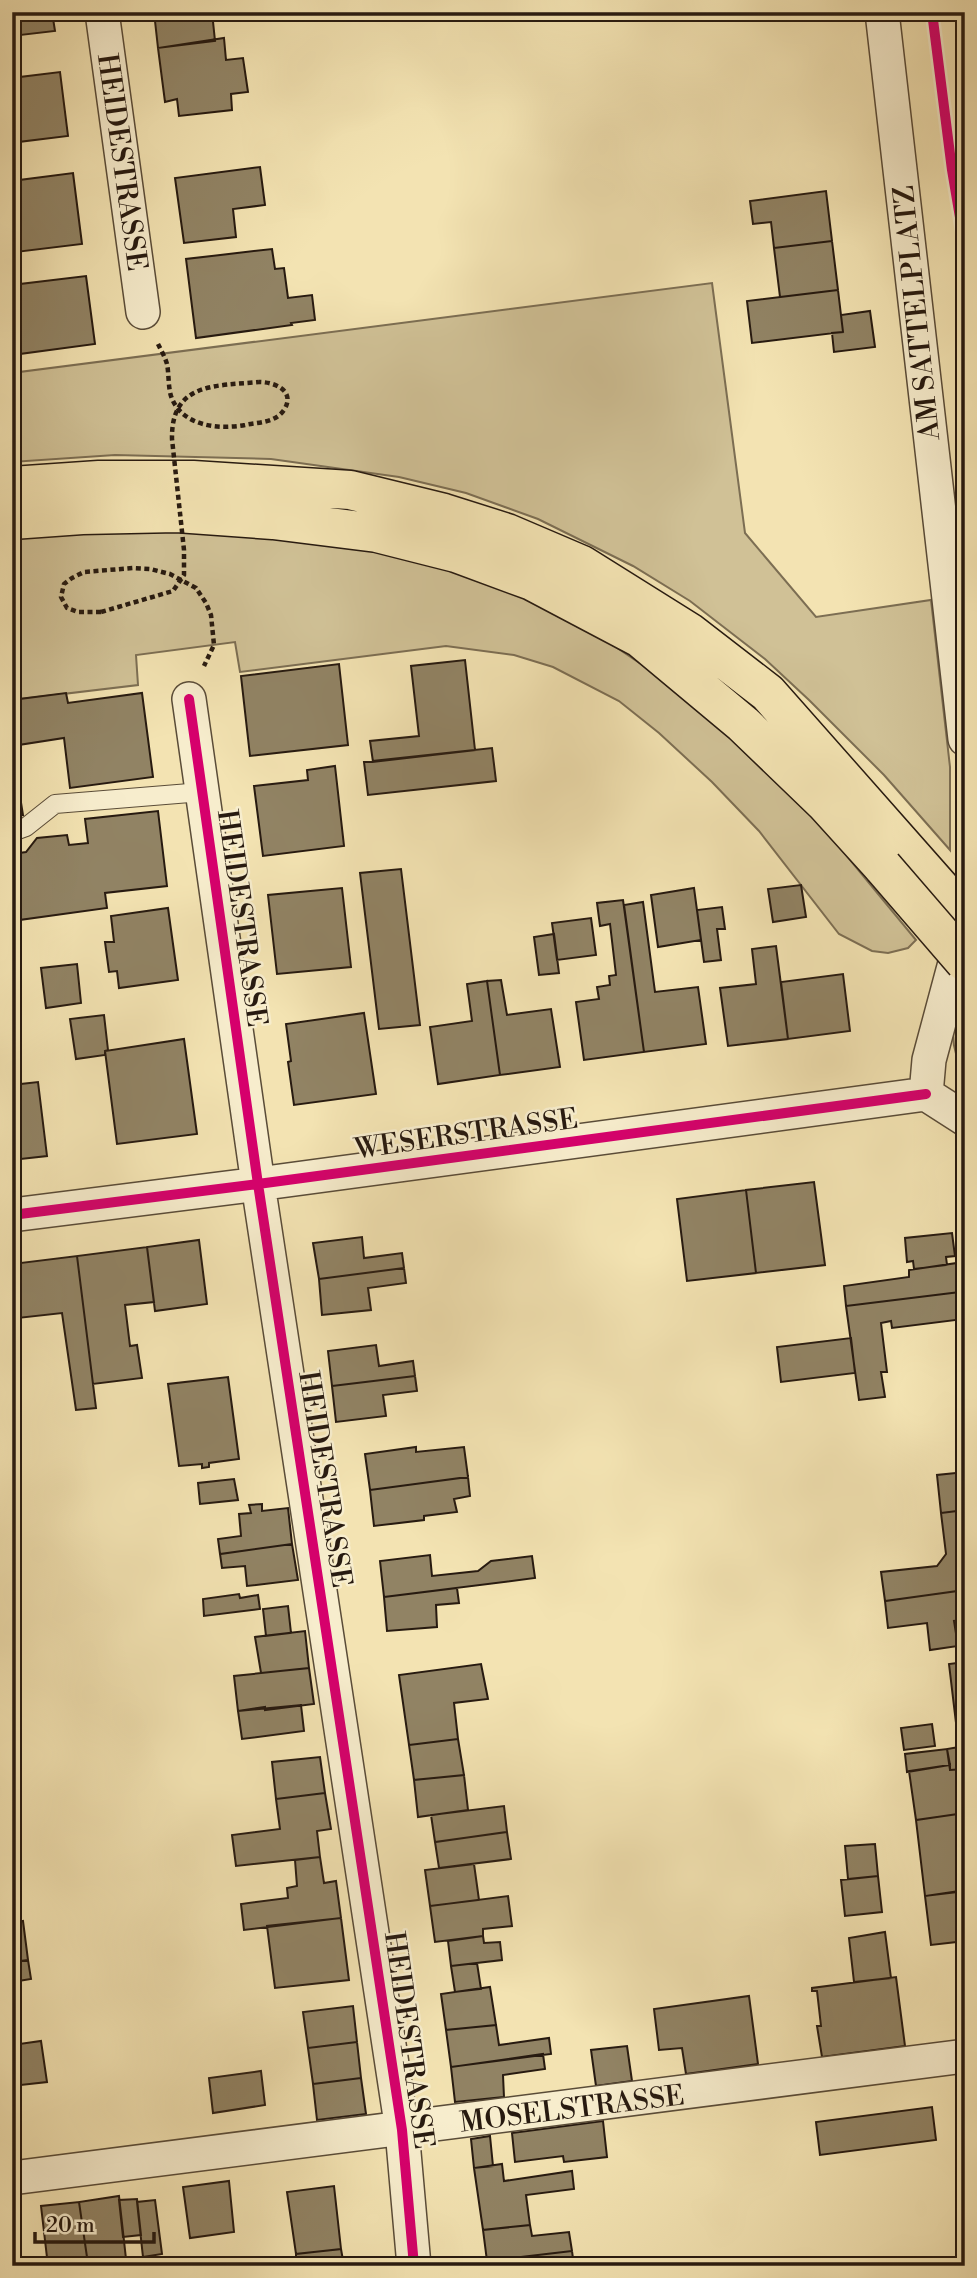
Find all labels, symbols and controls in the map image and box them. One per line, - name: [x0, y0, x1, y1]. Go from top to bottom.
- street label: HEIDESTRASSE: [89, 51, 154, 273]
- street label: AM SATTELPLATZ: [887, 184, 948, 443]
- street label: HEIDESTRASSE: [209, 807, 274, 1029]
- street label: WESERSTRASSE: [351, 1101, 580, 1168]
- street label: HEIDESTRASSE: [290, 1368, 359, 1590]
- street label: HEIDESTRASSE: [376, 1929, 441, 2151]
- street label: MOSELSTRASSE: [458, 2078, 686, 2141]
- scale bar: [35, 2201, 154, 2245]
- text: 20 m: [46, 2213, 95, 2239]

